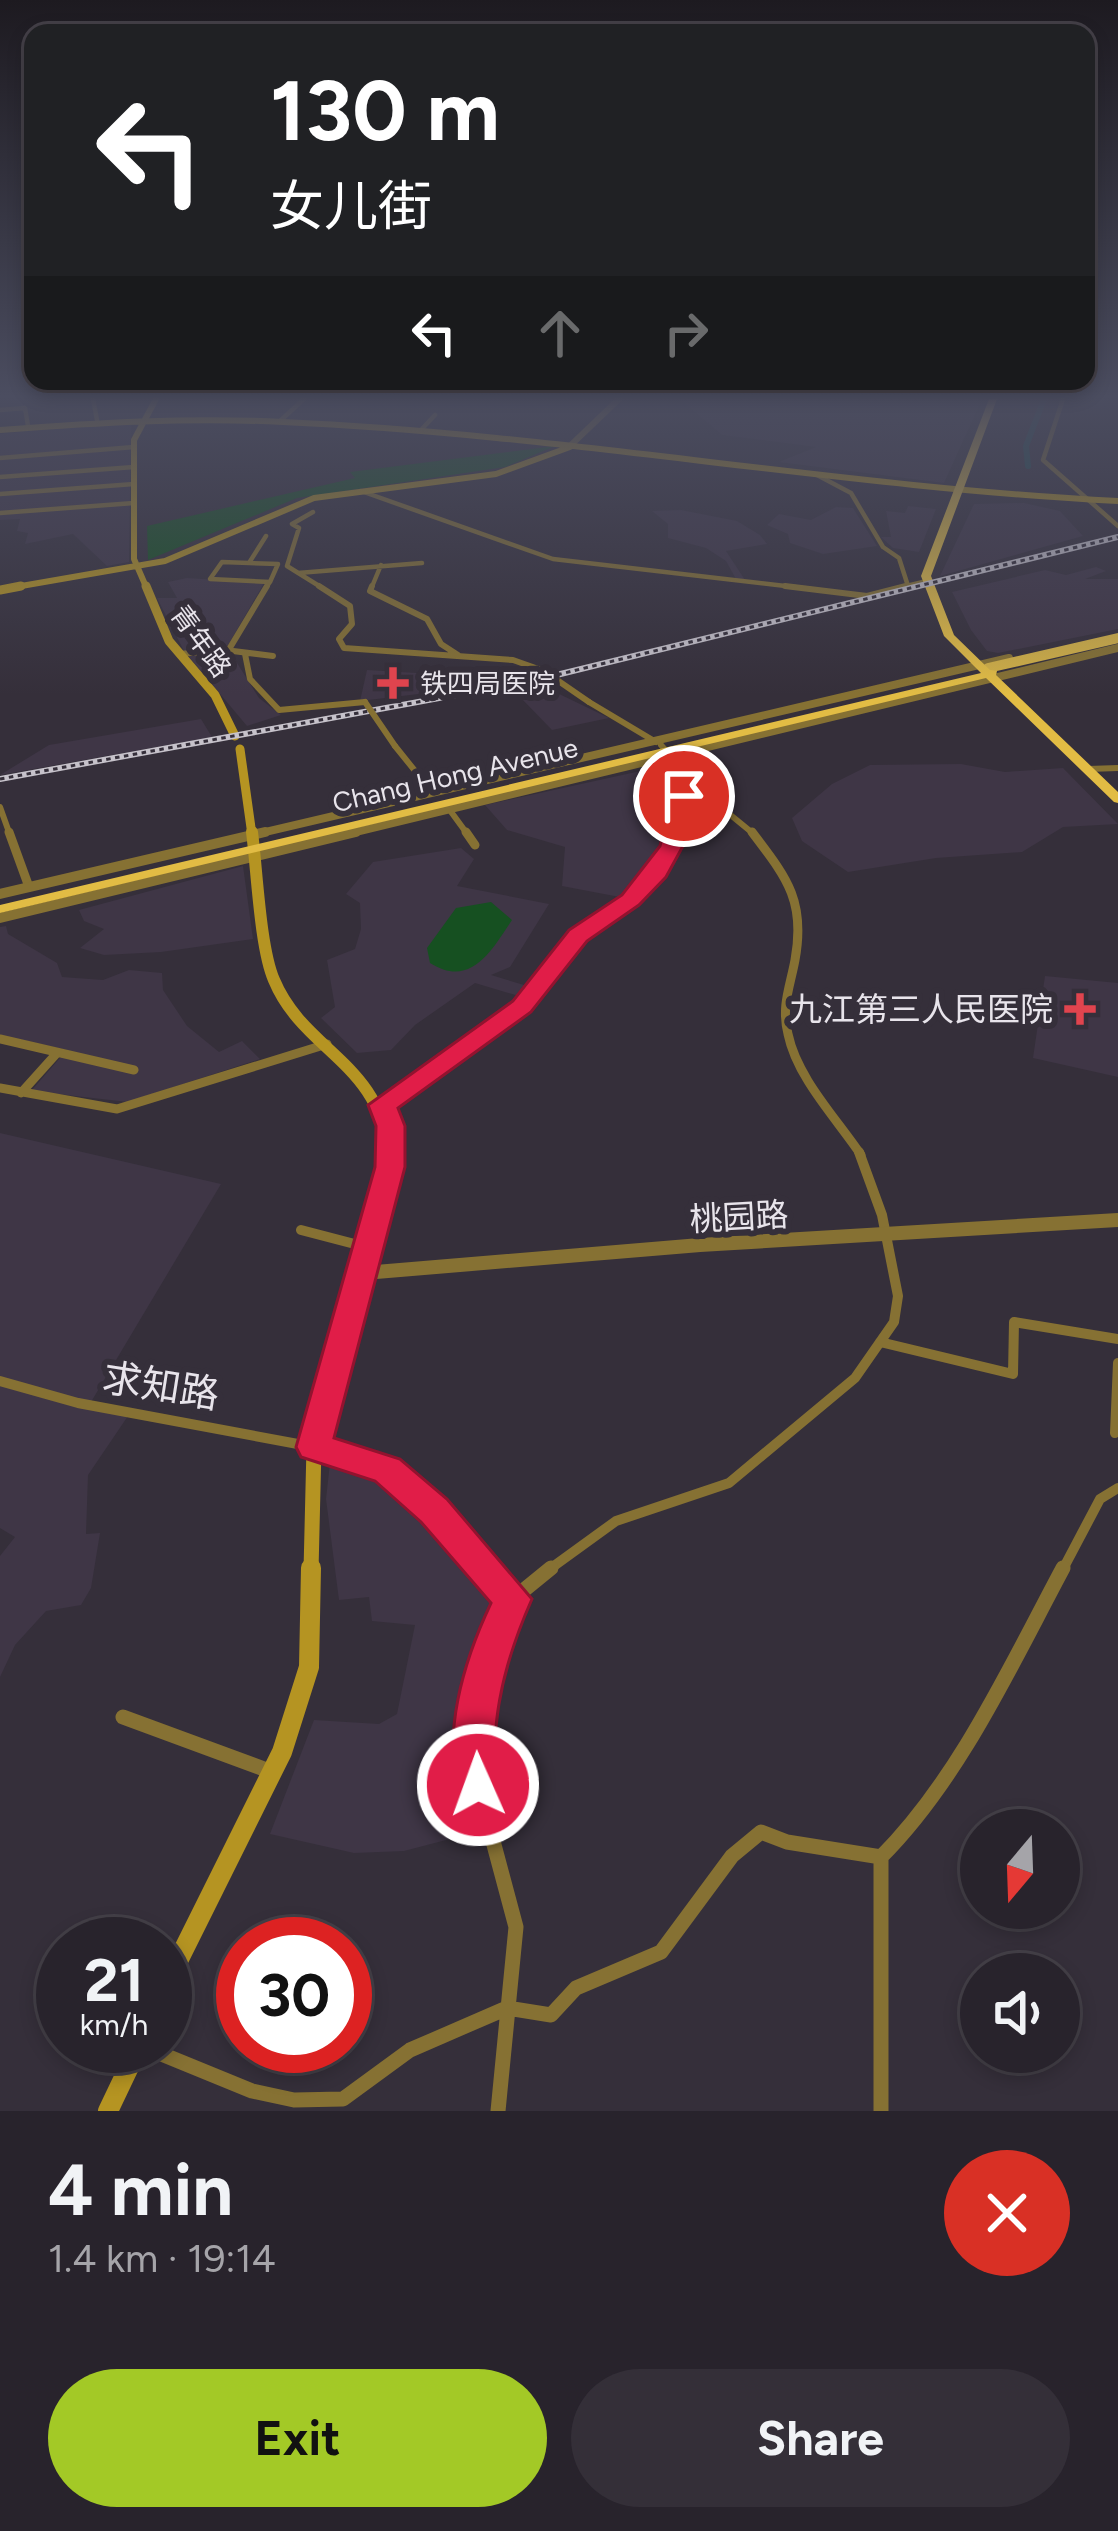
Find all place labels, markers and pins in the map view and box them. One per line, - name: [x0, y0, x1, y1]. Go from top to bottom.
- marker: 铁四局医院: [377, 667, 409, 699]
- place label: 铁四局医院: [420, 667, 555, 700]
- pin: [633, 745, 735, 847]
- place label: 九江第三人民医院: [789, 990, 1053, 1029]
- marker: 九江第三人民医院: [1064, 993, 1096, 1025]

